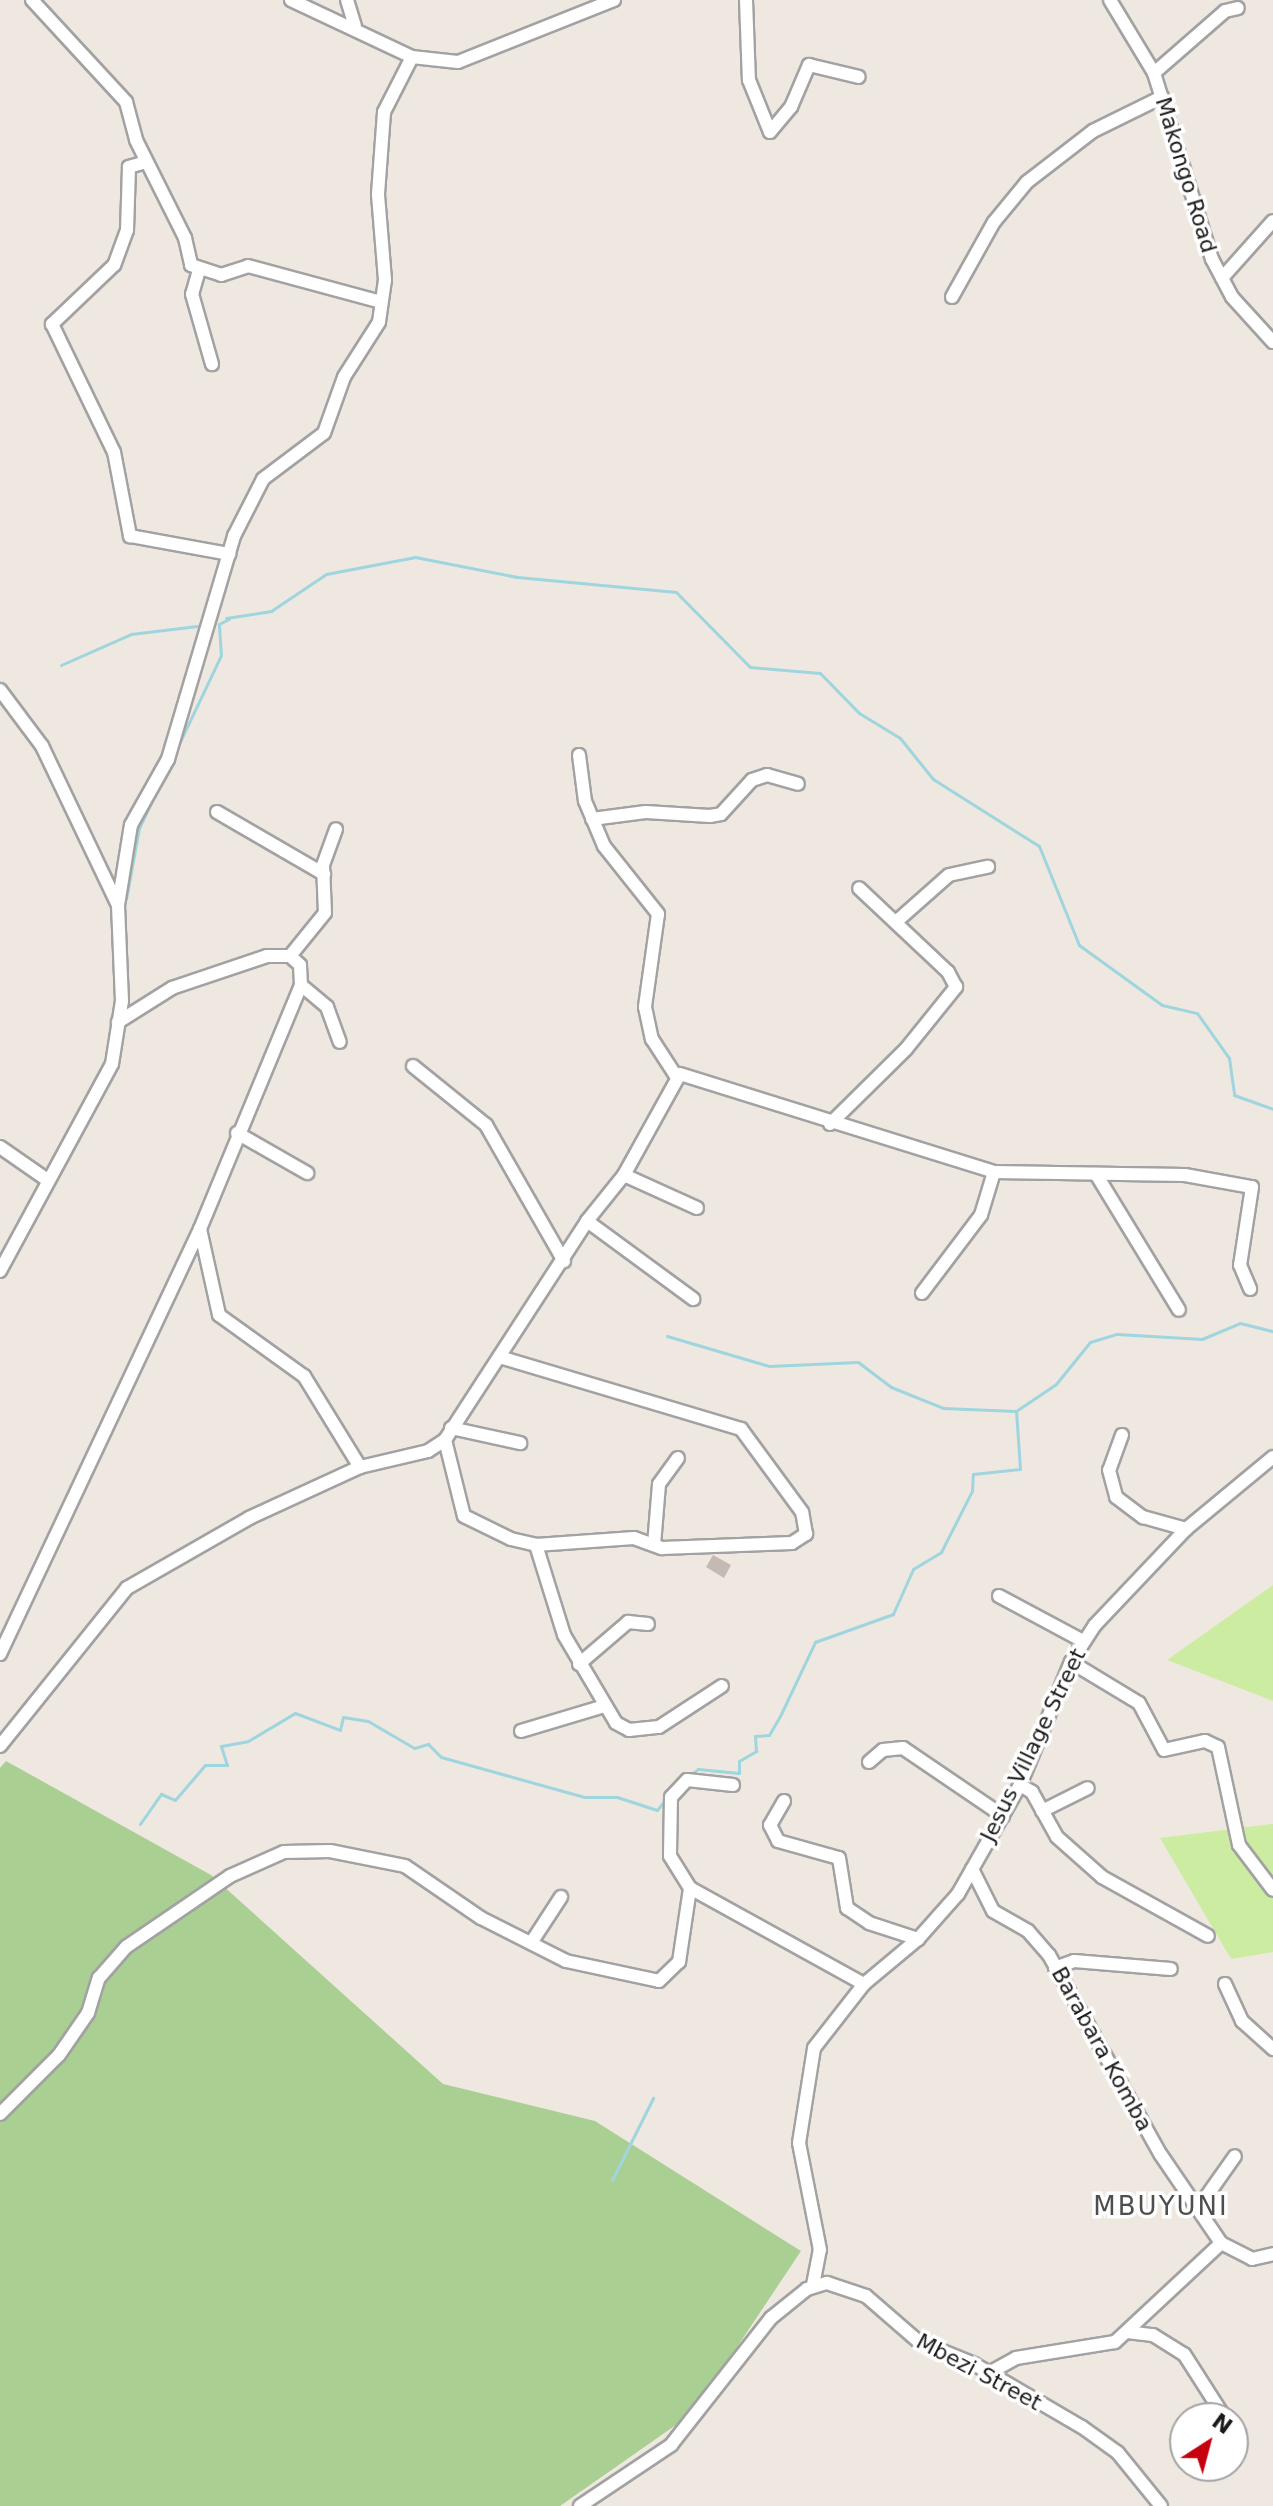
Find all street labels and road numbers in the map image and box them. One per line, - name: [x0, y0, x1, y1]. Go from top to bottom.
- street label: Makongo Road: [1150, 94, 1222, 256]
- street label: Jesus Village Street: [975, 1644, 1091, 1846]
- street label: Barabara Komba: [1046, 1962, 1158, 2136]
- street label: Mbezi Street: [912, 2328, 1046, 2416]

